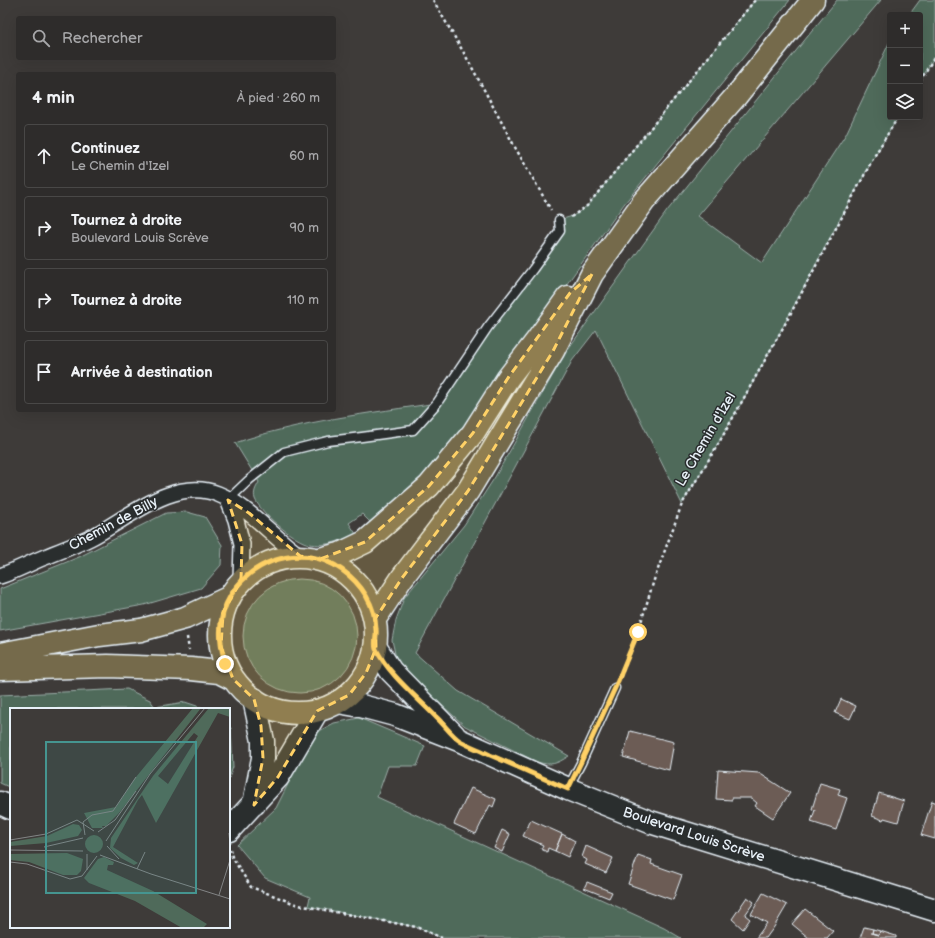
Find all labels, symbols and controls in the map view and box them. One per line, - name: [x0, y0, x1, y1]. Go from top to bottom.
- map controls: [887, 12, 923, 120]
- button: +: [887, 12, 923, 48]
- search box: [16, 16, 336, 60]
- icon: search: [30, 27, 52, 49]
- text: Rechercher: [62, 29, 142, 48]
- button: −: [887, 48, 923, 84]
- button: layers: [887, 84, 923, 120]
- text: 4 min: [32, 88, 75, 108]
- text: À pied · 260 m: [237, 90, 320, 106]
- text: Continuez: [71, 139, 140, 158]
- icon: ahead: [33, 145, 55, 167]
- text: 60 m: [289, 148, 319, 164]
- text: Le Chemin d'Izel: [71, 158, 169, 174]
- text: Tournez à droite: [71, 211, 182, 230]
- icon: right: [33, 217, 55, 239]
- text: 90 m: [290, 220, 319, 236]
- text: Boulevard Louis Scrève: [71, 230, 209, 246]
- icon: right: [33, 289, 55, 311]
- text: Tournez à droite: [71, 291, 182, 310]
- text: 110 m: [287, 292, 319, 308]
- icon: arrive: [33, 361, 55, 383]
- text: Arrivée à destination: [71, 363, 213, 382]
- street label: Le Chemin d'Izel: [672, 389, 739, 489]
- street label: Chemin de Billy: [66, 493, 161, 554]
- route start: [629, 623, 647, 641]
- route end: [216, 655, 234, 673]
- inset map: [10, 708, 230, 928]
- street label: Boulevard Louis Scrève: [621, 803, 767, 865]

